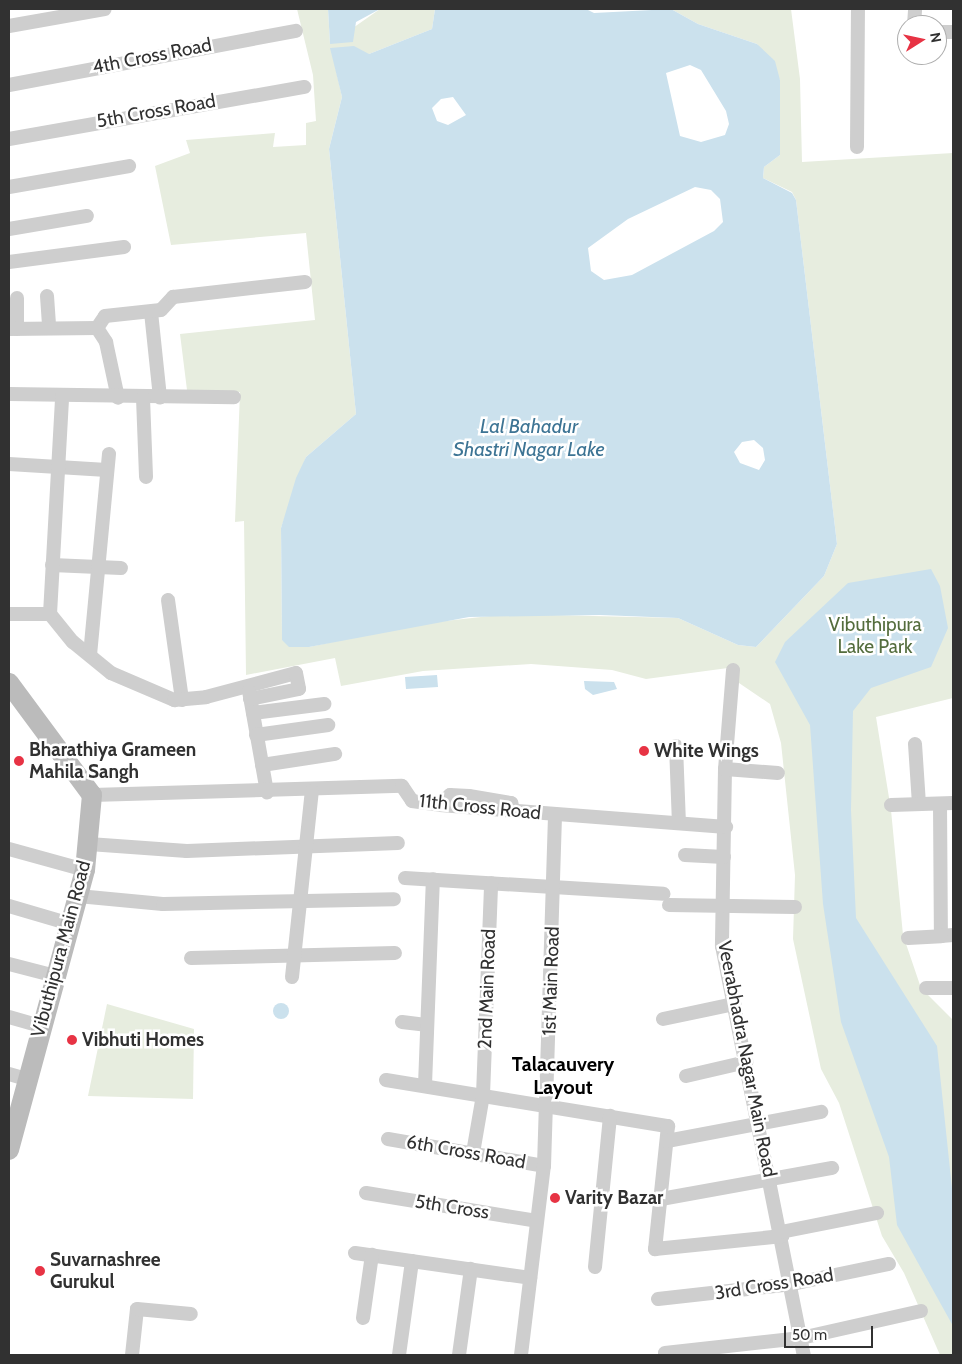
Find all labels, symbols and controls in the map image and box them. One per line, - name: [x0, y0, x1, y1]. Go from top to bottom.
- north arrow: [897, 15, 947, 65]
- text: N: [926, 31, 946, 44]
- street label: 4th Cross Road: [90, 33, 214, 79]
- street label: 5th Cross Road: [95, 89, 217, 133]
- water label: Lal Bahadur Shastri Nagar Lake: [453, 415, 605, 462]
- park label: Vibuthipura Lake Park: [828, 614, 922, 658]
- place label: Bharathiya Grameen Mahila Sangh: [29, 739, 196, 783]
- place label: White Wings: [654, 740, 759, 762]
- marker: White Wings: [638, 745, 650, 757]
- marker: Bharathiya Grameen Mahila Sangh: [13, 755, 25, 767]
- street label: 11th Cross Road: [418, 789, 542, 825]
- street label: Vibuthipura Main Road: [26, 858, 96, 1040]
- street label: 1st Main Road: [538, 926, 564, 1036]
- street label: 2nd Main Road: [474, 929, 500, 1049]
- street label: Veerabhadra Nagar Main Road: [713, 939, 781, 1179]
- place label: Vibhuti Homes: [82, 1029, 204, 1051]
- marker: Vibhuti Homes: [66, 1034, 78, 1046]
- district label: Talacauvery Layout: [512, 1052, 614, 1099]
- street label: 6th Cross Road: [405, 1130, 527, 1174]
- place label: Varity Bazar: [565, 1187, 663, 1209]
- street label: 5th Cross: [413, 1190, 491, 1224]
- marker: Varity Bazar: [549, 1192, 561, 1204]
- place label: Suvarnashree Gurukul: [50, 1249, 161, 1293]
- street label: 3rd Cross Road: [713, 1263, 835, 1305]
- marker: Suvarnashree Gurukul: [34, 1265, 46, 1277]
- scale bar: [787, 1316, 876, 1348]
- text: 50 m: [792, 1326, 827, 1344]

